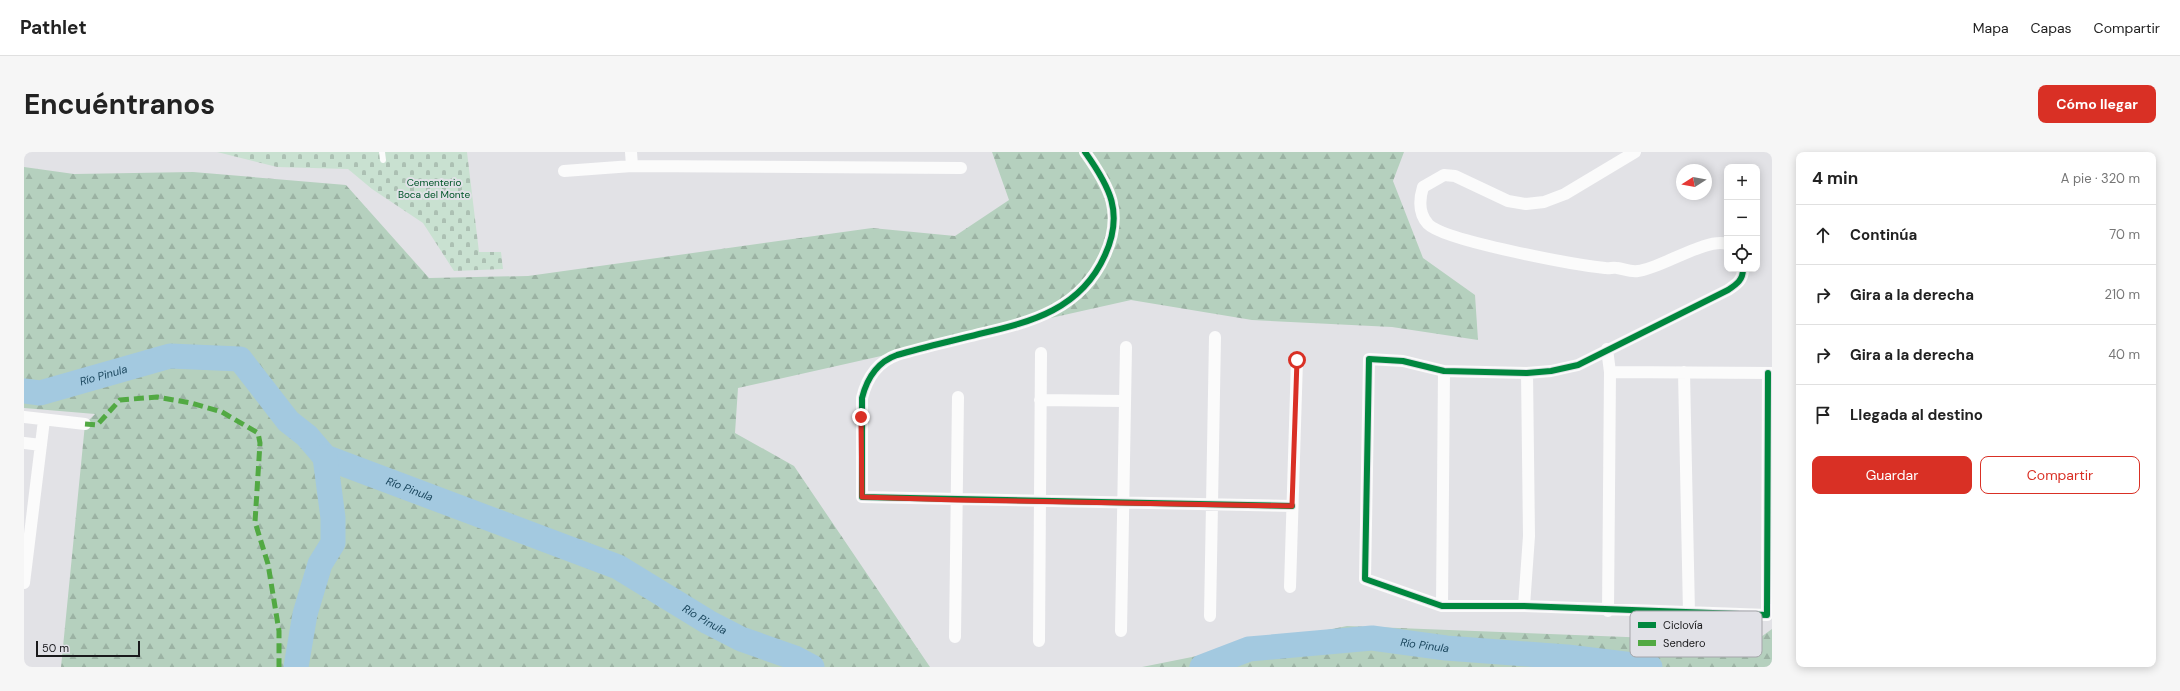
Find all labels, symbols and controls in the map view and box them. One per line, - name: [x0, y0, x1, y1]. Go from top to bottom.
- text: Pathlet: [20, 15, 87, 40]
- text: Mapa: [1973, 19, 2009, 37]
- text: Capas: [2031, 19, 2072, 37]
- text: Compartir: [2094, 19, 2160, 37]
- button: Cómo llegar: [2038, 85, 2156, 123]
- text: Encuéntranos: [24, 86, 215, 123]
- north arrow: [1676, 164, 1712, 200]
- map controls: [1724, 164, 1760, 272]
- button: +: [1724, 164, 1760, 200]
- text: 4 min: [1812, 167, 1858, 189]
- text: A pie · 320 m: [2061, 170, 2140, 187]
- park label: Cementerio Boca del Monte: [398, 176, 470, 201]
- button: −: [1724, 200, 1760, 236]
- icon: ahead: [1812, 224, 1834, 246]
- text: Continúa: [1850, 225, 1917, 245]
- text: 70 m: [2109, 226, 2140, 243]
- button: locate: [1724, 236, 1760, 272]
- icon: right: [1812, 284, 1834, 306]
- text: Gira a la derecha: [1850, 285, 1974, 305]
- text: 210 m: [2105, 286, 2140, 303]
- icon: right: [1812, 344, 1834, 366]
- text: Gira a la derecha: [1850, 345, 1974, 365]
- text: 40 m: [2108, 346, 2140, 363]
- route start: [1288, 351, 1306, 369]
- water label: Río Pinula: [78, 362, 129, 388]
- icon: arrive: [1812, 404, 1834, 426]
- text: Llegada al destino: [1850, 405, 1983, 425]
- route end: [852, 408, 870, 426]
- button: Guardar: [1812, 456, 1972, 494]
- button: Compartir: [1980, 456, 2140, 494]
- water label: Río Pinula: [384, 474, 435, 504]
- water label: Río Pinula: [680, 601, 729, 638]
- legend: [1630, 611, 1762, 657]
- text: Ciclovía: [1663, 618, 1703, 632]
- water label: Río Pinula: [1399, 635, 1450, 655]
- text: Sendero: [1663, 636, 1705, 650]
- scale bar: [36, 639, 140, 658]
- text: 50 m: [42, 641, 69, 655]

